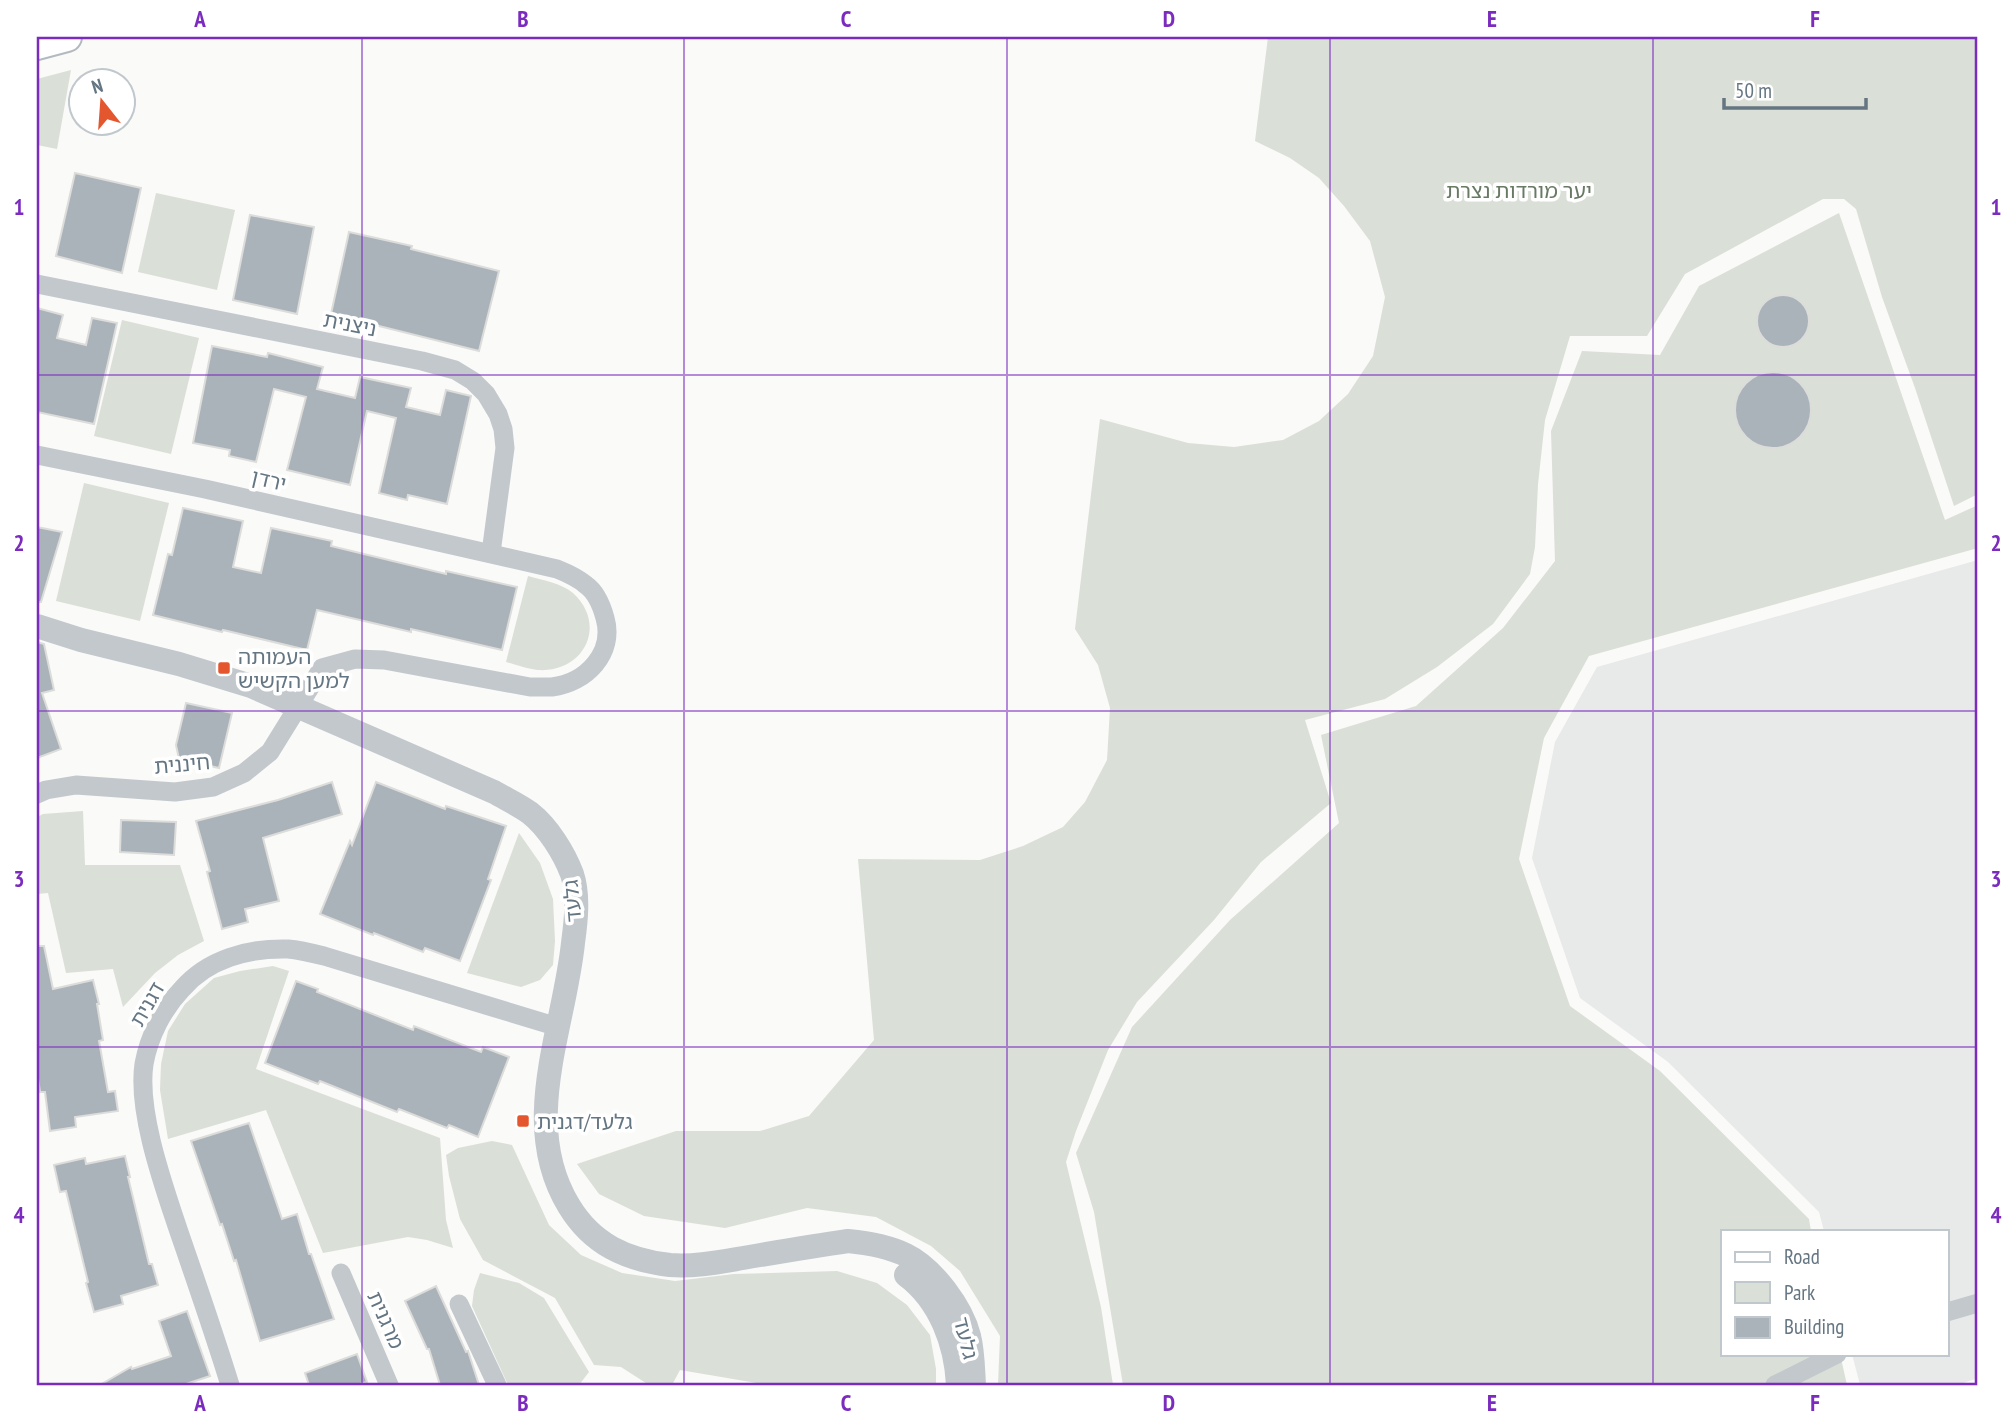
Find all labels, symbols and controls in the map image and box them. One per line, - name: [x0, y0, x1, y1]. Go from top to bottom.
- text: A: [193, 4, 206, 33]
- text: B: [517, 4, 529, 33]
- text: C: [841, 4, 852, 33]
- text: D: [1163, 4, 1175, 33]
- text: E: [1487, 4, 1497, 33]
- text: F: [1810, 4, 1820, 33]
- north arrow: [66, 66, 136, 136]
- scale bar: [1724, 66, 1866, 110]
- text: N: [89, 73, 105, 99]
- text: 50 m: [1735, 77, 1772, 104]
- park label: יער מורדות נצרת: [1446, 177, 1592, 204]
- text: 1: [14, 192, 25, 221]
- text: 1: [1991, 192, 2002, 221]
- street label: ניצנית: [321, 306, 379, 342]
- street label: ירדן: [249, 463, 289, 497]
- text: 2: [14, 528, 25, 557]
- text: 2: [1991, 528, 2002, 557]
- place label: העמותה למען הקשיש: [238, 643, 350, 694]
- marker: העמותה למען הקשיש: [216, 660, 232, 676]
- street label: חיננית: [153, 748, 211, 780]
- text: 3: [14, 864, 25, 893]
- text: 3: [1991, 864, 2002, 893]
- street label: גלעד: [557, 879, 587, 923]
- street label: דגנית: [124, 977, 170, 1031]
- place label: גלעד/דגנית: [537, 1108, 633, 1135]
- marker: גלעד/דגנית: [515, 1113, 531, 1129]
- text: 4: [14, 1200, 25, 1229]
- text: 4: [1991, 1200, 2002, 1229]
- legend: [1721, 1230, 1948, 1356]
- text: Road: [1784, 1243, 1820, 1270]
- text: Park: [1784, 1279, 1815, 1306]
- street label: מרגנית: [361, 1287, 411, 1353]
- text: Building: [1784, 1313, 1844, 1340]
- street label: גלעד: [948, 1314, 984, 1362]
- text: A: [193, 1388, 206, 1417]
- text: B: [517, 1388, 529, 1417]
- text: C: [841, 1388, 852, 1417]
- text: D: [1163, 1388, 1175, 1417]
- text: E: [1487, 1388, 1497, 1417]
- text: F: [1810, 1388, 1820, 1417]

